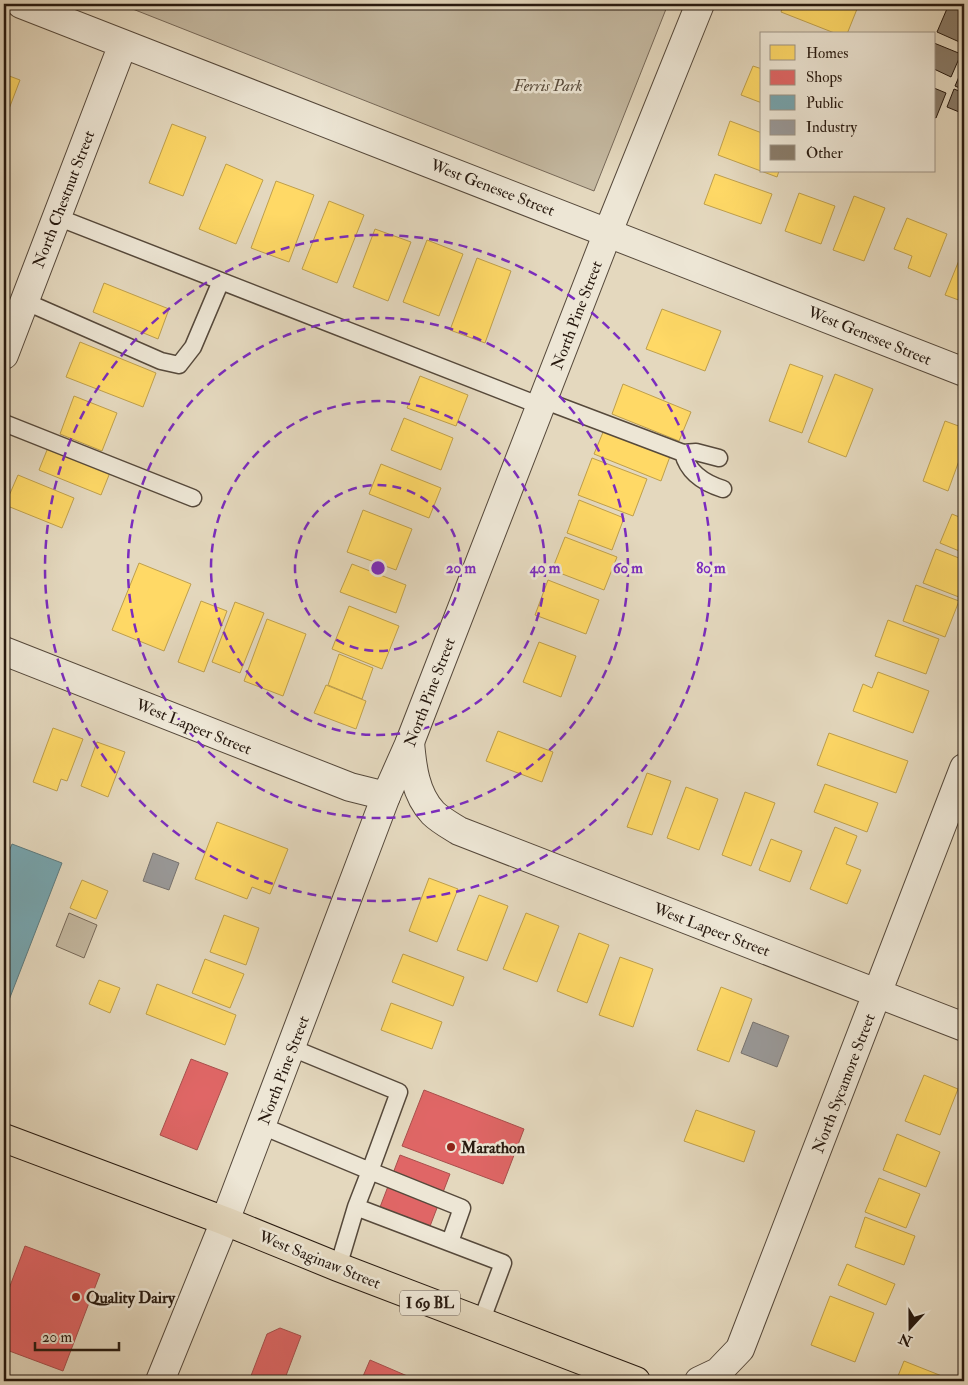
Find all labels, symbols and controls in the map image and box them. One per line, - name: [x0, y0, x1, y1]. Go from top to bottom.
- legend: [760, 32, 936, 172]
- text: Homes: [806, 44, 848, 63]
- text: Shops: [806, 68, 842, 88]
- park label: Ferris Park: [513, 76, 583, 96]
- text: Public: [806, 94, 844, 113]
- text: Industry: [806, 118, 857, 137]
- street label: North Chestnut Street: [29, 128, 99, 271]
- text: Other: [806, 144, 843, 163]
- street label: West Genesee Street: [427, 155, 558, 221]
- street label: North Pine Street: [547, 258, 607, 373]
- street label: West Genesee Street: [804, 302, 934, 370]
- centre of rings: [369, 559, 387, 577]
- text: 20 m: [446, 559, 476, 578]
- text: 40 m: [529, 559, 561, 578]
- text: 60 m: [613, 559, 643, 578]
- text: 80 m: [696, 559, 726, 578]
- street label: North Pine Street: [400, 635, 460, 750]
- street label: West Lapeer Street: [132, 694, 254, 760]
- street label: West Lapeer Street: [649, 898, 773, 962]
- street label: North Sycamore Street: [808, 1011, 880, 1156]
- street label: North Pine Street: [254, 1013, 314, 1128]
- place label: Marathon: [460, 1138, 526, 1158]
- marker: Marathon: [445, 1141, 457, 1153]
- street label: West Saginaw Street: [255, 1226, 383, 1293]
- place label: Quality Dairy: [86, 1288, 176, 1309]
- road number: I 69 BL: [400, 1290, 460, 1316]
- marker: Quality Dairy: [70, 1291, 82, 1303]
- north arrow: [886, 1302, 936, 1352]
- scale bar: [35, 1320, 119, 1352]
- text: 20 m: [42, 1328, 72, 1347]
- text: N: [896, 1329, 915, 1350]

